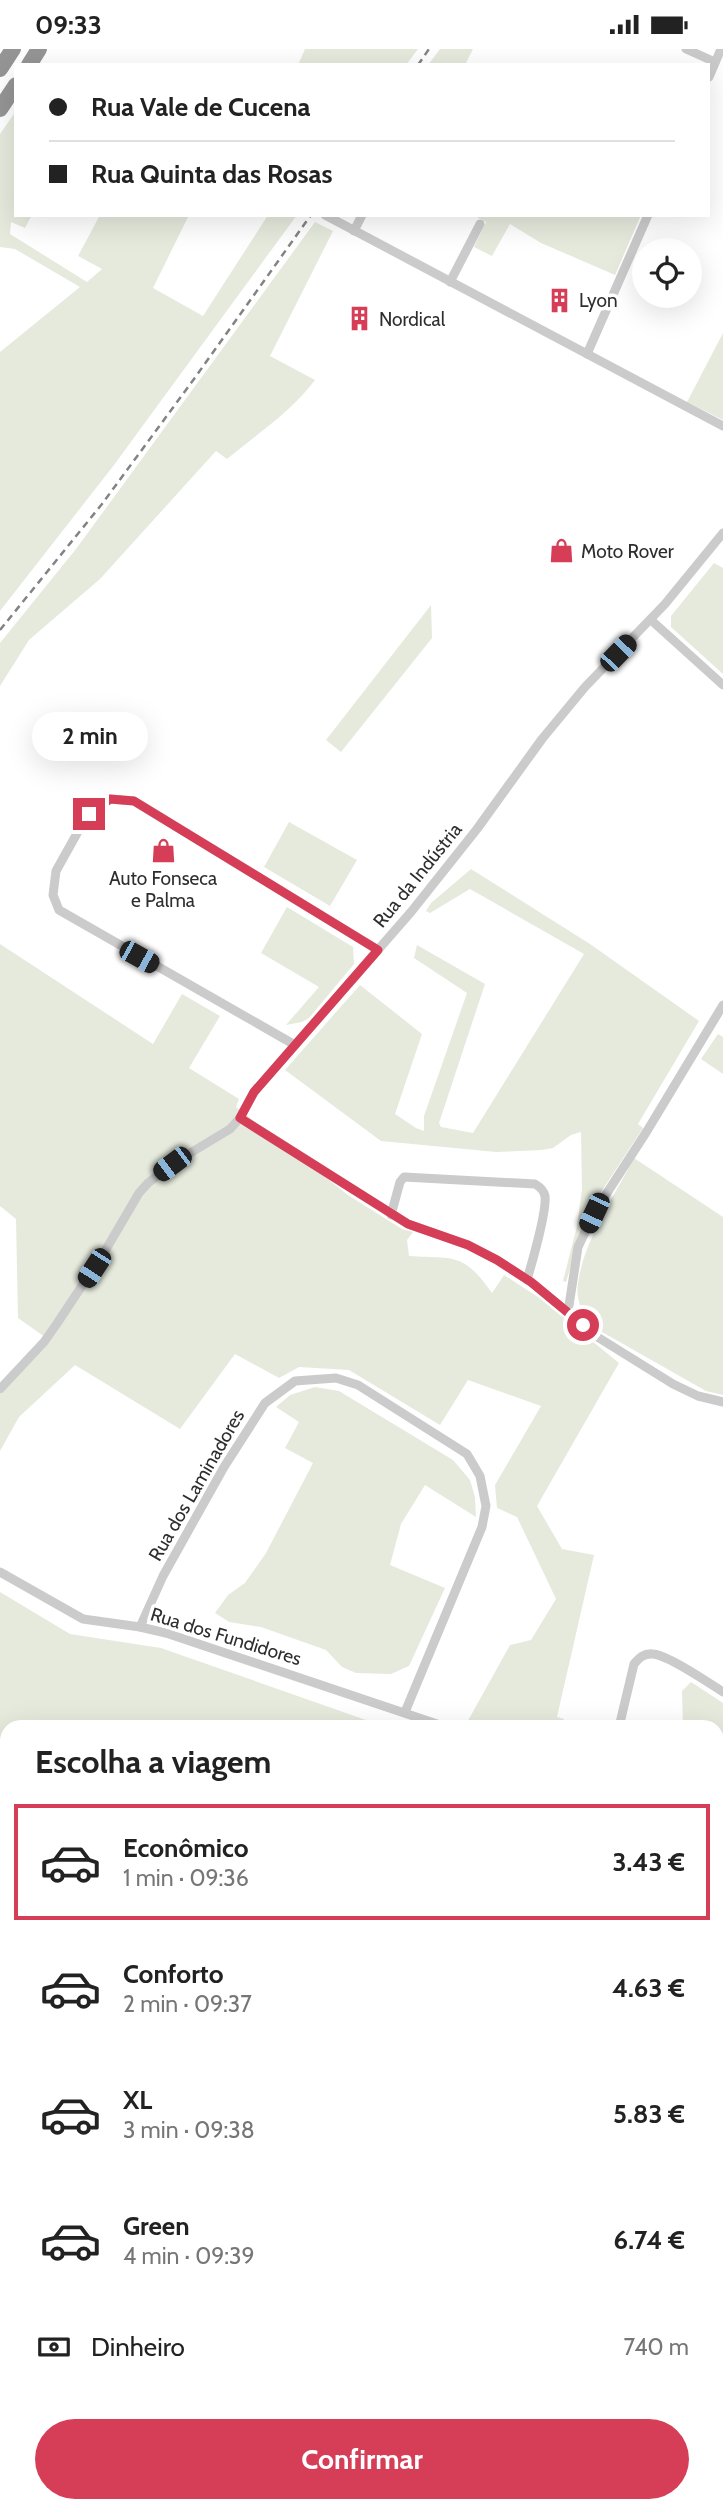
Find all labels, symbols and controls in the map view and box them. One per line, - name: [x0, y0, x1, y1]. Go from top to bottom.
- text: 09:33: [35, 9, 102, 41]
- text: Rua Vale de Cucena: [91, 91, 310, 123]
- text: Rua Quinta das Rosas: [91, 158, 332, 190]
- map controls: [632, 238, 702, 308]
- button: locate: [632, 238, 702, 308]
- building icon: Lyon: [545, 286, 573, 314]
- place label: Lyon: [579, 289, 618, 312]
- building icon: Nordical: [345, 305, 373, 333]
- place label: Nordical: [379, 308, 446, 331]
- shop icon: Moto Rover: [547, 537, 575, 565]
- place label: Moto Rover: [581, 540, 674, 563]
- car: [596, 631, 641, 675]
- callout: 2 min: [31, 713, 147, 761]
- text: 2 min: [62, 722, 118, 750]
- route end: [73, 798, 105, 830]
- street label: Rua da Indústria: [368, 818, 467, 932]
- shop icon: Auto Fonseca e Palma: [149, 836, 177, 864]
- place label: Auto Fonseca e Palma: [109, 867, 217, 912]
- car: [116, 938, 163, 976]
- car: [149, 1143, 196, 1185]
- car: [576, 1190, 613, 1236]
- car: [74, 1245, 115, 1291]
- route start: [567, 1309, 599, 1341]
- street label: Rua dos Laminadores: [144, 1405, 249, 1565]
- street label: Rua dos Fundidores: [148, 1603, 304, 1670]
- text: Escolha a viagem: [35, 1742, 271, 1781]
- icon: car: [39, 1831, 102, 1894]
- text: Econômico: [123, 1832, 249, 1864]
- text: 3.43 €: [613, 1846, 685, 1878]
- text: 1 min · 09:36: [123, 1864, 249, 1892]
- icon: car: [39, 1957, 102, 2020]
- text: Conforto: [123, 1958, 224, 1990]
- text: 4.63 €: [612, 1972, 685, 2004]
- text: 2 min · 09:37: [123, 1990, 252, 2018]
- icon: car: [39, 2083, 102, 2146]
- text: XL: [123, 2084, 152, 2116]
- text: 5.83 €: [613, 2098, 685, 2130]
- text: 3 min · 09:38: [123, 2116, 255, 2144]
- icon: car: [39, 2209, 102, 2272]
- text: Green: [123, 2210, 190, 2242]
- text: 6.74 €: [614, 2224, 685, 2256]
- text: 4 min · 09:39: [123, 2242, 255, 2270]
- icon: cash: [35, 2328, 73, 2366]
- text: Dinheiro: [91, 2331, 185, 2363]
- text: 740 m: [624, 2333, 689, 2361]
- button: Confirmar: [35, 2419, 689, 2499]

